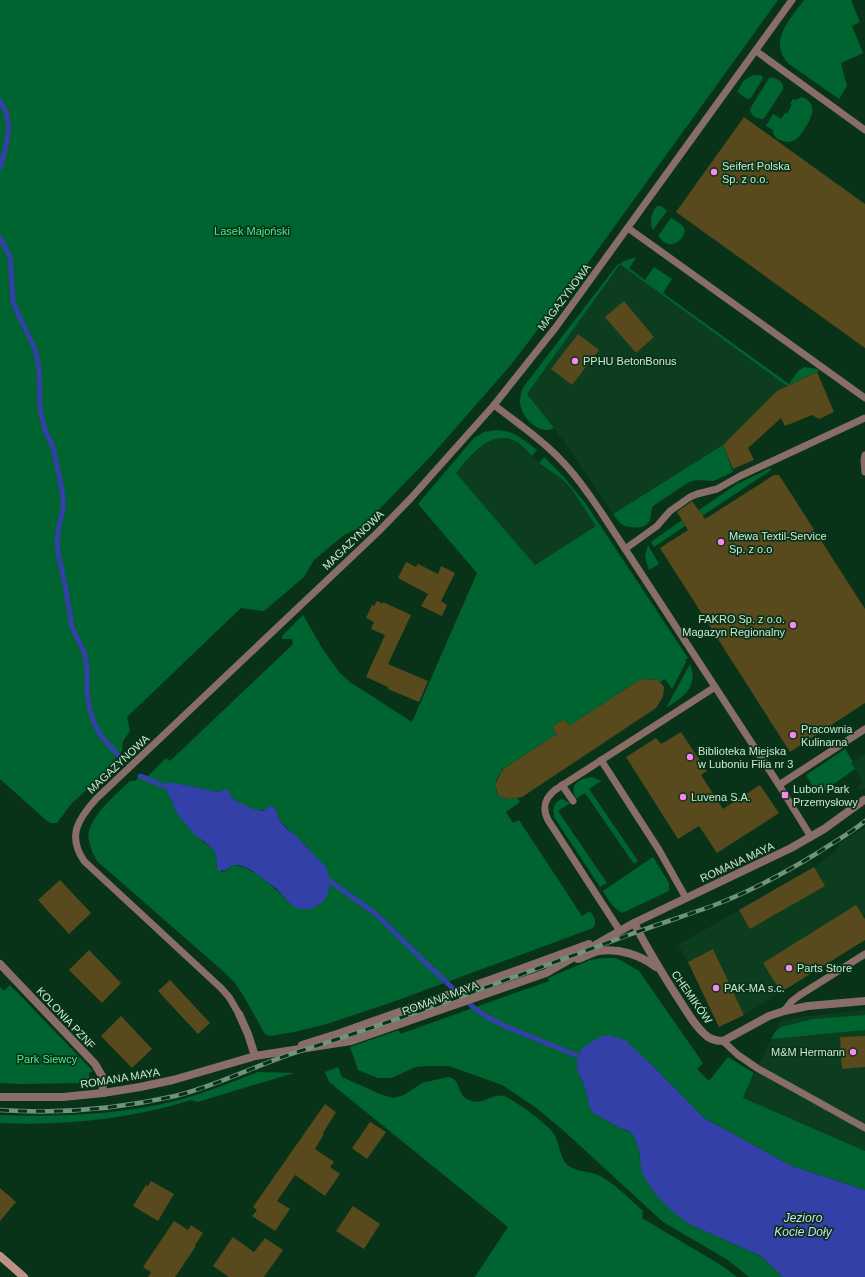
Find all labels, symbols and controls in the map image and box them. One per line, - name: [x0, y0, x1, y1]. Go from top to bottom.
- place label: Seifert Polska Sp. z o.o.: [722, 160, 791, 185]
- marker: Seifert Polska Sp. z o.o.: [709, 167, 719, 177]
- park label: Lasek Majoński: [214, 225, 290, 237]
- street label: MAGAZYNOWA: [535, 261, 593, 333]
- place label: PPHU BetonBonus: [583, 355, 677, 367]
- marker: PPHU BetonBonus: [570, 356, 580, 366]
- street label: MAGAZYNOWA: [320, 507, 387, 572]
- place label: Mewa Textil-Service Sp. z o.o: [729, 530, 827, 555]
- marker: Mewa Textil-Service Sp. z o.o: [716, 537, 726, 547]
- place label: FAKRO Sp. z o.o. Magazyn Regionalny: [682, 613, 785, 638]
- marker: FAKRO Sp. z o.o. Magazyn Regionalny: [788, 620, 798, 630]
- place label: Pracownia Kulinarna: [801, 723, 853, 748]
- marker: Pracownia Kulinarna: [788, 730, 798, 740]
- street label: MAGAZYNOWA: [85, 732, 152, 796]
- place label: Biblioteka Miejska w Luboniu Filia nr 3: [697, 745, 793, 770]
- marker: Biblioteka Miejska w Luboniu Filia nr 3: [685, 752, 695, 762]
- place label: Luboń Park Przemysłowy: [793, 783, 858, 808]
- marker: Luboń Park Przemysłowy: [780, 790, 790, 800]
- place label: Luvena S.A.: [691, 791, 751, 803]
- marker: Luvena S.A.: [678, 792, 688, 802]
- street label: ROMANA MAYA: [698, 839, 777, 884]
- place label: Parts Store: [797, 962, 852, 974]
- marker: Parts Store: [784, 963, 794, 973]
- street label: CHEMIKÓW: [669, 968, 715, 1026]
- street label: ROMANA MAYA: [400, 978, 480, 1017]
- place label: PAK-MA s.c.: [724, 982, 785, 994]
- marker: PAK-MA s.c.: [711, 983, 721, 993]
- street label: KOLONIA PZNF: [34, 985, 98, 1052]
- place label: M&M Hermann: [771, 1046, 845, 1058]
- marker: M&M Hermann: [848, 1047, 858, 1057]
- park label: Park Siewcy: [17, 1053, 78, 1065]
- street label: ROMANA MAYA: [79, 1066, 161, 1090]
- water label: Jezioro Kocie Doły: [774, 1211, 833, 1239]

